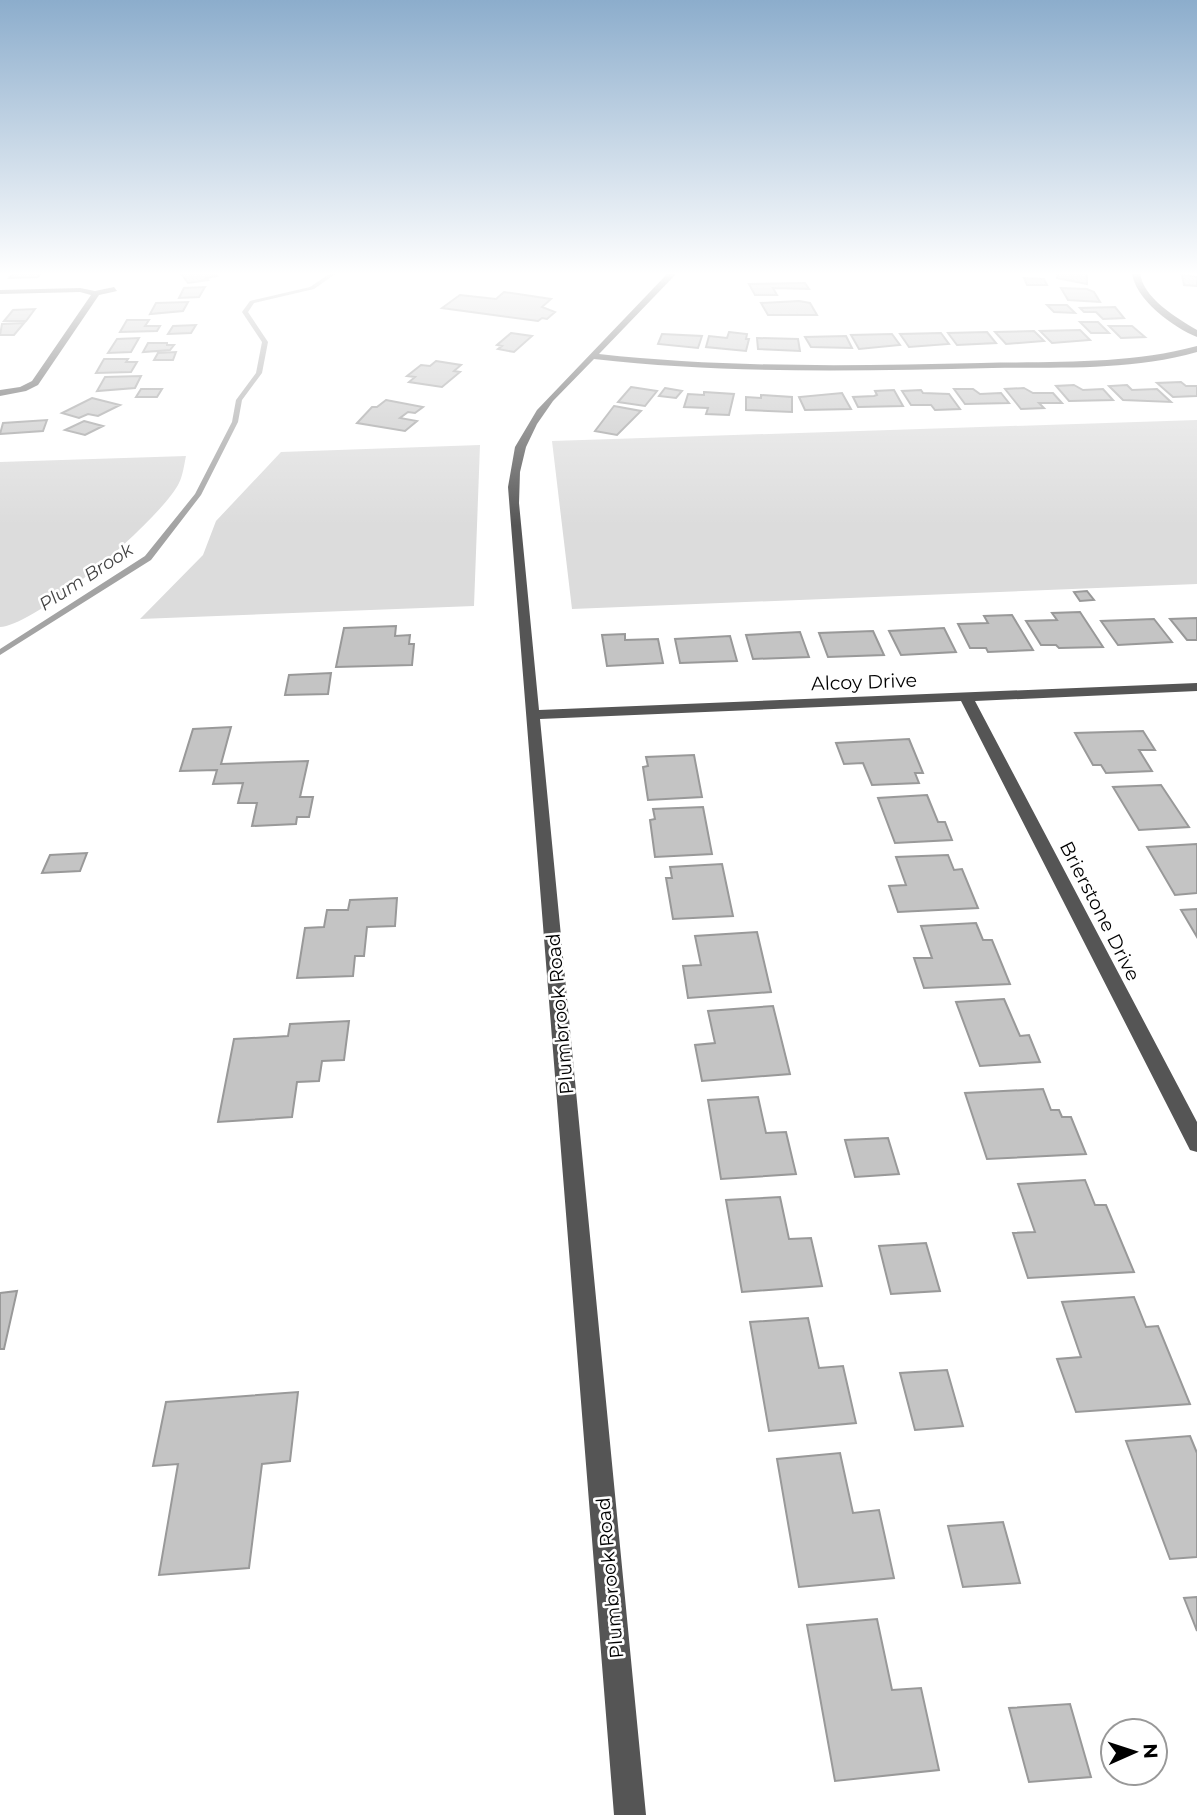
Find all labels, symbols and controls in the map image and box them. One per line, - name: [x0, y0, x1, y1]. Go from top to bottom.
- water label: Plum Brook: [35, 538, 138, 616]
- street label: Alcoy Drive: [811, 669, 917, 695]
- street label: Brierstone Drive: [1055, 837, 1145, 985]
- street label: Plumbrook Road: [541, 932, 579, 1096]
- street label: Plumbrook Road: [591, 1496, 629, 1660]
- north arrow: [1099, 1717, 1169, 1787]
- text: N: [1139, 1743, 1162, 1759]

